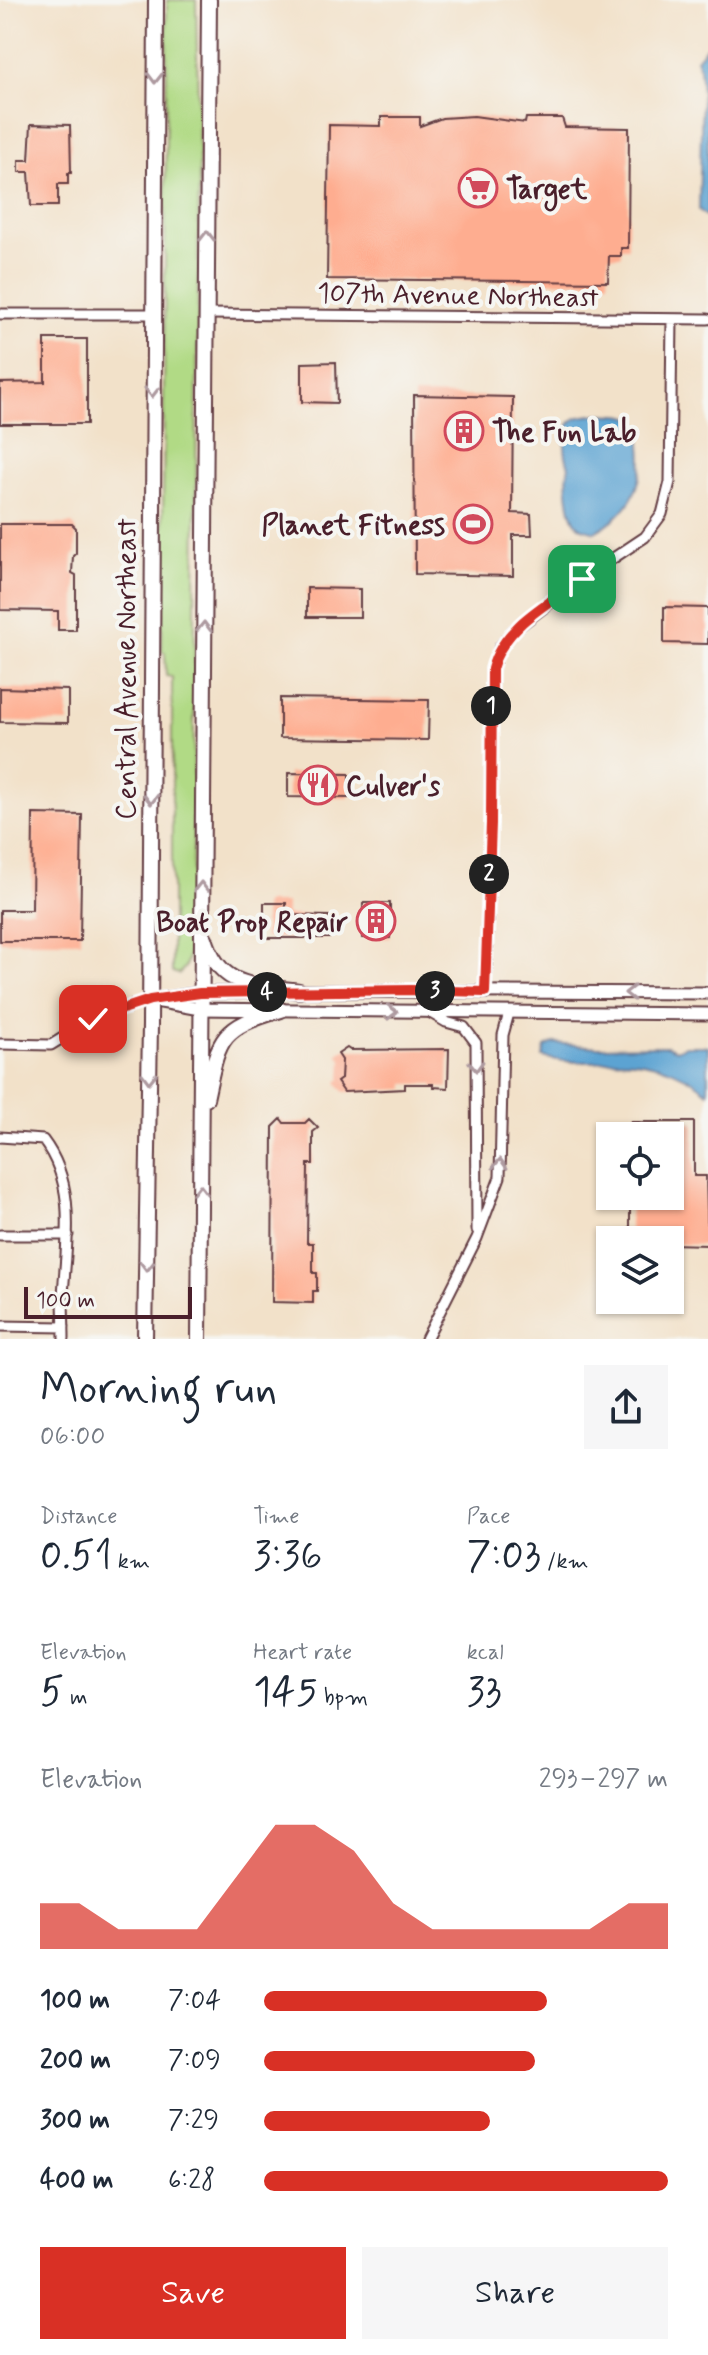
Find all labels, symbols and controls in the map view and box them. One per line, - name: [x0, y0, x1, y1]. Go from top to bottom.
- one-way arrow: [146, 72, 164, 85]
- supermarket icon: Target: [457, 167, 499, 209]
- place label: Target: [506, 172, 588, 212]
- one-way arrow: [199, 229, 216, 242]
- street label: 107th Avenue Northeast: [317, 276, 600, 317]
- one-way arrow: [143, 386, 161, 399]
- building icon: The Fun Lab: [443, 410, 485, 452]
- place label: The Fun Lab: [492, 415, 636, 452]
- sports icon: Planet Fitness: [452, 503, 494, 545]
- place label: Planet Fitness: [262, 508, 445, 545]
- street label: Central Avenue Northeast: [109, 518, 146, 820]
- pin: [548, 545, 616, 613]
- icon: arrive: [560, 557, 604, 601]
- one-way arrow: [195, 620, 212, 633]
- pin: 1: [471, 686, 511, 726]
- text: 1: [486, 692, 496, 720]
- restaurant icon: Culver's: [297, 764, 339, 806]
- place label: Culver's: [346, 769, 441, 806]
- one-way arrow: [143, 793, 160, 806]
- pin: 2: [469, 854, 509, 894]
- text: 2: [484, 860, 494, 888]
- one-way arrow: [192, 880, 210, 893]
- building icon: Boat Prop Repair: [355, 900, 397, 942]
- place label: Boat Prop Repair: [156, 905, 348, 942]
- pin: 3: [415, 971, 455, 1011]
- pin: 4: [247, 972, 287, 1012]
- text: 3: [430, 977, 440, 1005]
- text: 4: [261, 978, 273, 1006]
- one-way arrow: [623, 984, 636, 1002]
- pin: [59, 985, 127, 1053]
- icon: check: [71, 997, 115, 1041]
- one-way arrow: [386, 1003, 399, 1021]
- one-way arrow: [468, 1060, 485, 1073]
- one-way arrow: [141, 1072, 158, 1085]
- map controls: [596, 1122, 684, 1314]
- button: locate: [596, 1122, 684, 1210]
- one-way arrow: [491, 1157, 508, 1170]
- one-way arrow: [191, 1183, 209, 1196]
- button: layers: [596, 1226, 684, 1314]
- one-way arrow: [138, 1260, 155, 1273]
- scale bar: [24, 1283, 192, 1319]
- text: 100 m: [36, 1287, 95, 1315]
- text: Morning run: [40, 1361, 277, 1419]
- button: share: [584, 1365, 668, 1449]
- text: 06:00: [40, 1420, 105, 1454]
- text: Distance: [40, 1503, 117, 1531]
- text: Time: [253, 1503, 299, 1531]
- text: Pace: [467, 1503, 510, 1531]
- text: 0.51: [40, 1531, 112, 1583]
- text: 3:36: [253, 1531, 322, 1583]
- text: 7:03: [467, 1531, 541, 1583]
- text: km: [112, 1548, 150, 1576]
- text: /km: [541, 1548, 589, 1576]
- text: Elevation: [40, 1639, 127, 1667]
- text: Heart rate: [253, 1639, 352, 1667]
- text: kcal: [467, 1639, 504, 1667]
- text: 5: [40, 1667, 64, 1719]
- text: 145: [253, 1667, 318, 1719]
- text: 33: [467, 1667, 502, 1719]
- text: m: [64, 1684, 87, 1712]
- text: bpm: [318, 1684, 368, 1712]
- text: Elevation: [40, 1763, 142, 1797]
- text: 293–297 m: [539, 1763, 668, 1797]
- text: 100 m: [40, 1984, 110, 2018]
- text: 7:04: [168, 1984, 221, 2018]
- text: 200 m: [40, 2044, 111, 2078]
- text: 7:09: [168, 2044, 221, 2078]
- text: 300 m: [40, 2104, 110, 2138]
- text: 7:29: [168, 2104, 219, 2138]
- text: 400 m: [40, 2164, 113, 2198]
- text: 6:28: [168, 2164, 215, 2198]
- button: Save: [40, 2247, 346, 2339]
- button: Share: [362, 2247, 668, 2339]

